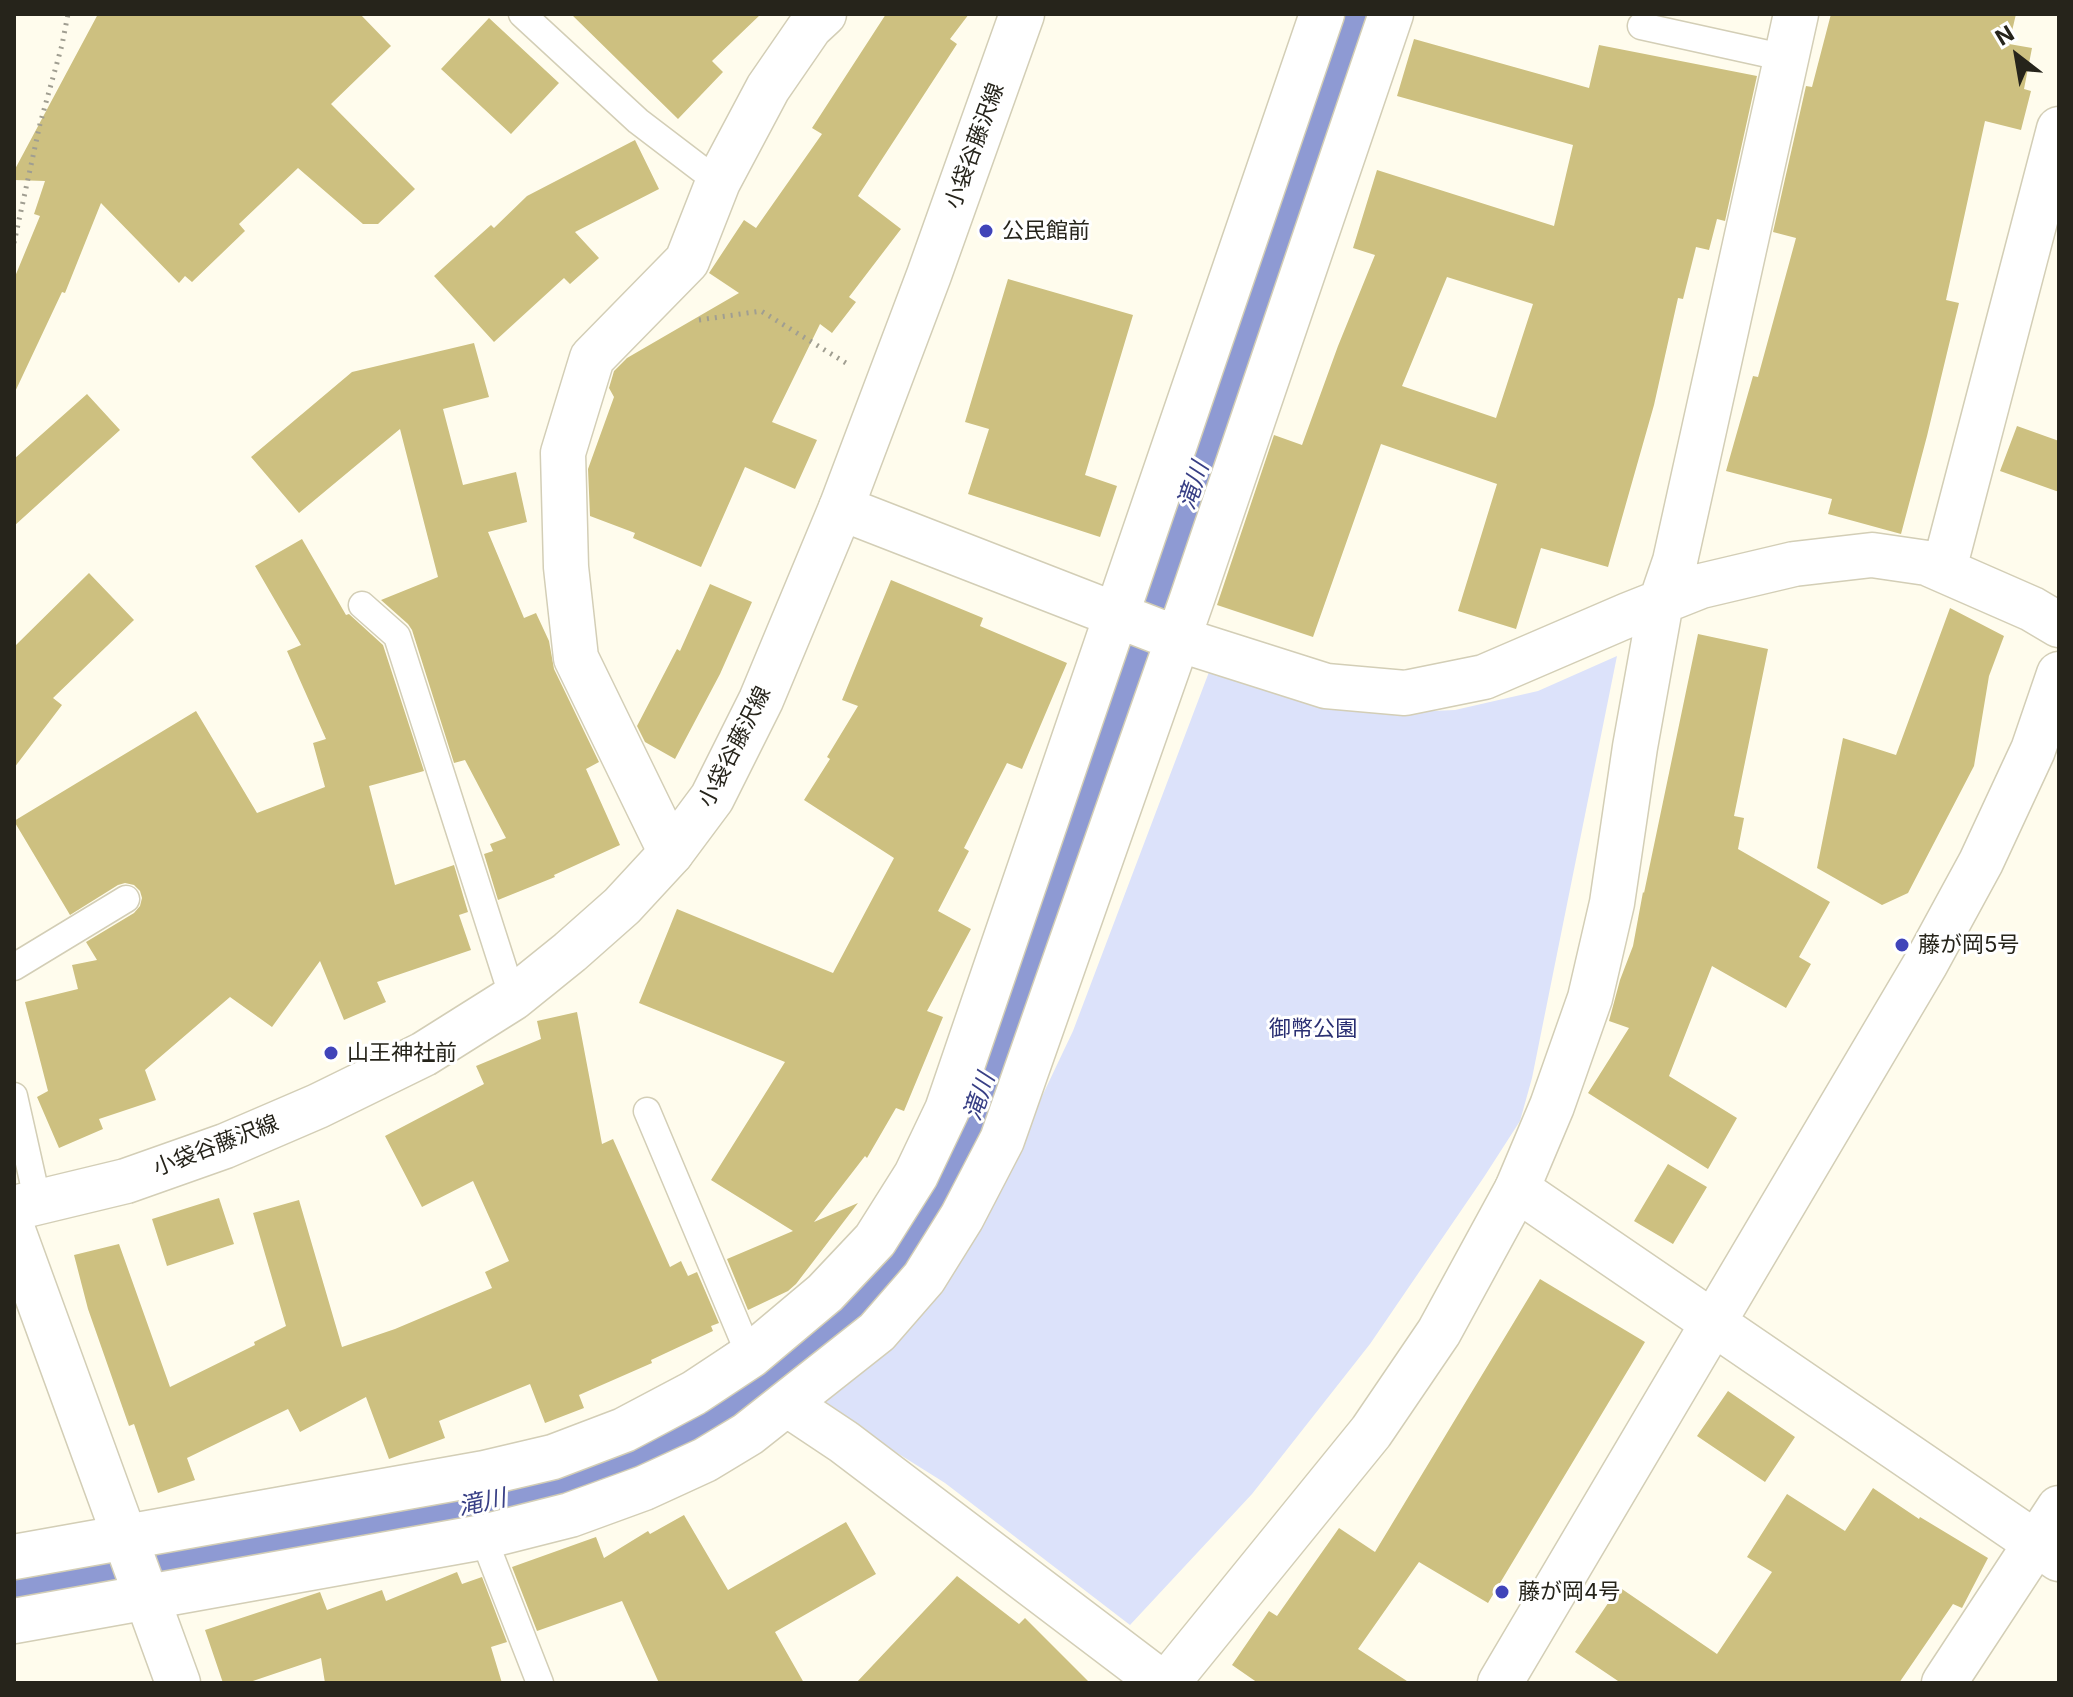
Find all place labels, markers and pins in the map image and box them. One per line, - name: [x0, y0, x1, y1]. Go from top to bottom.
- place label: 公民館前: [1002, 218, 1090, 244]
- marker: 公民館前: [977, 222, 995, 240]
- place label: 藤が岡5号: [1918, 932, 2019, 958]
- marker: 藤が岡5号: [1893, 936, 1911, 954]
- place label: 山王神社前: [347, 1040, 457, 1066]
- marker: 山王神社前: [322, 1044, 340, 1062]
- place label: 藤が岡4号: [1518, 1579, 1620, 1605]
- marker: 藤が岡4号: [1493, 1583, 1511, 1601]

